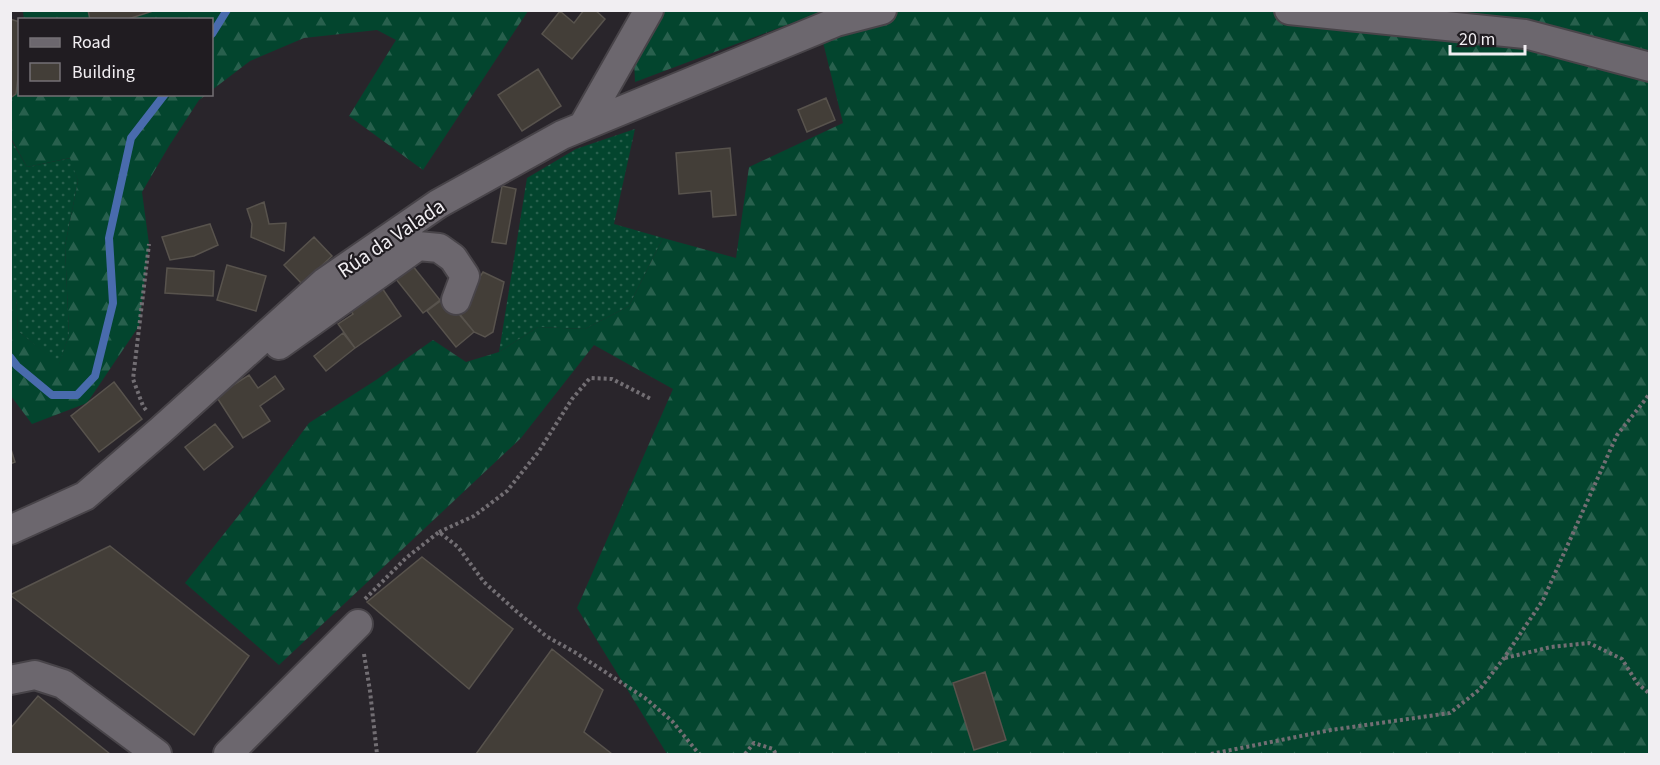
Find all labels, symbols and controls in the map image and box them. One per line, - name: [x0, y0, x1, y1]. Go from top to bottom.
- legend: [18, 18, 213, 96]
- scale bar: [1450, 18, 1525, 56]
- text: 20 m: [1459, 27, 1495, 52]
- text: Road: [72, 30, 111, 55]
- text: Building: [72, 60, 135, 85]
- street label: Rúa da Valada: [331, 191, 451, 285]

